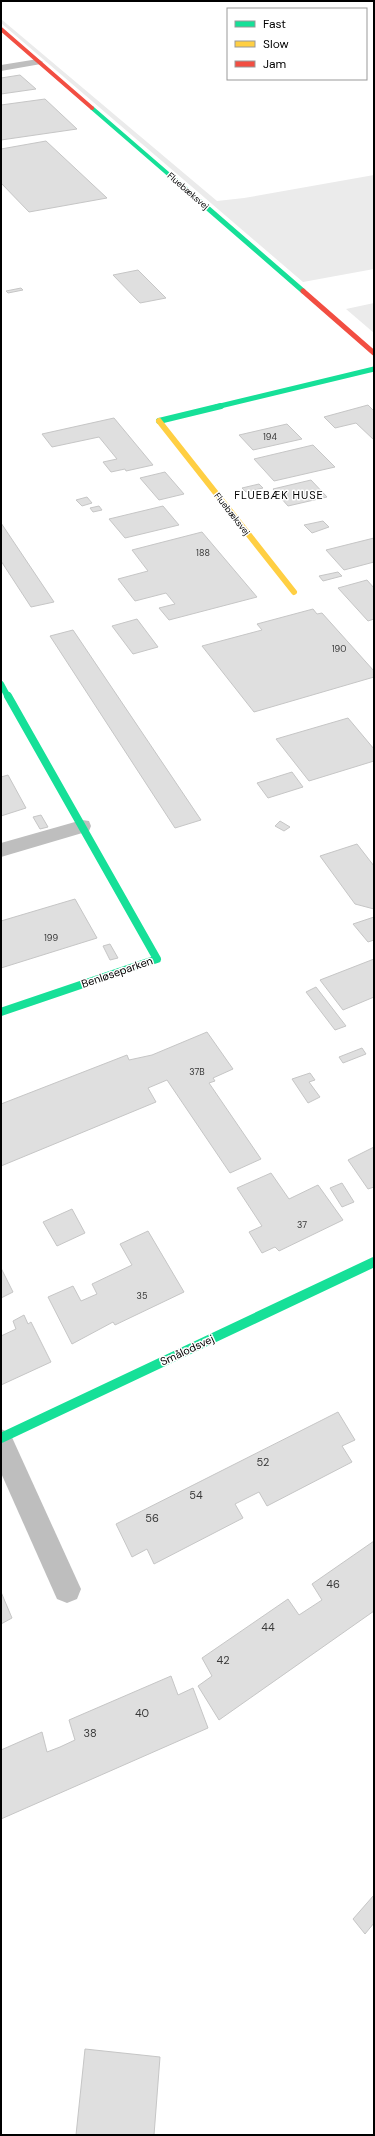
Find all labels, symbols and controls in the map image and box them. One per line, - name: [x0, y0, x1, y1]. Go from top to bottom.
- legend: [227, 8, 367, 80]
- text: Fast: [263, 16, 286, 32]
- text: Slow: [263, 36, 289, 52]
- text: Jam: [263, 56, 286, 72]
- street label: Fluebæksvej: [165, 170, 211, 212]
- house number: 194: [263, 431, 277, 443]
- district label: FLUEBÆK HUSE: [234, 488, 324, 502]
- street label: Fluebæksvej: [211, 490, 253, 538]
- house number: 188: [196, 547, 210, 559]
- house number: 190: [332, 643, 346, 655]
- house number: 199: [44, 932, 58, 944]
- street label: Benløseparken: [79, 953, 155, 991]
- house number: 37B: [189, 1066, 205, 1078]
- house number: 37: [297, 1219, 307, 1231]
- house number: 35: [137, 1290, 147, 1302]
- street label: Smålodsvej: [158, 1331, 216, 1369]
- house number: 52: [257, 1455, 269, 1469]
- house number: 54: [189, 1488, 203, 1502]
- house number: 56: [145, 1511, 159, 1525]
- house number: 46: [326, 1577, 340, 1591]
- house number: 44: [261, 1620, 275, 1634]
- house number: 42: [216, 1653, 230, 1667]
- house number: 40: [135, 1706, 149, 1720]
- house number: 38: [83, 1726, 97, 1740]

